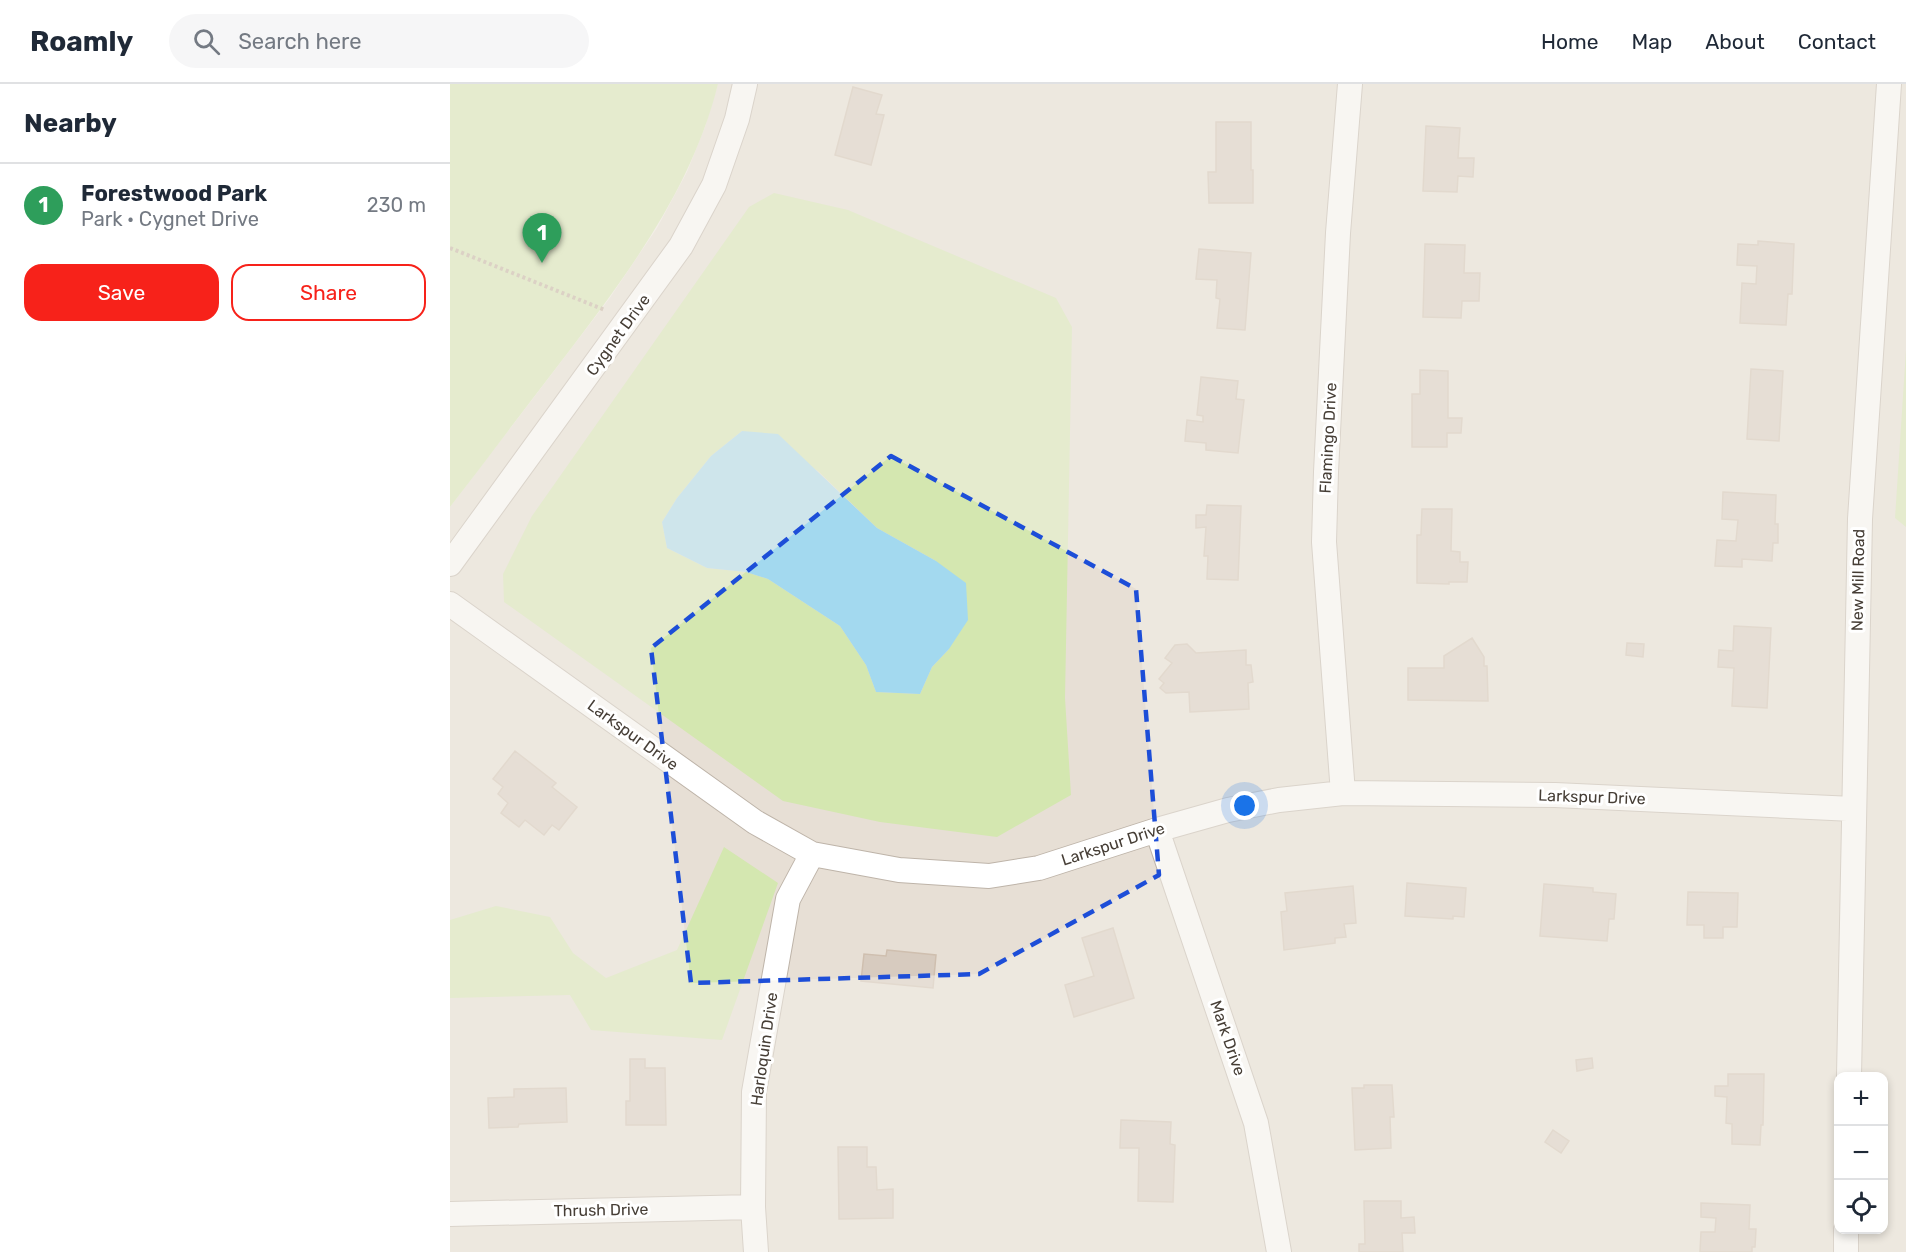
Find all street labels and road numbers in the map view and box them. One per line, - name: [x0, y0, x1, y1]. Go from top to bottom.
- street label: Cygnet Drive: [582, 291, 654, 379]
- street label: Flamingo Drive: [1316, 382, 1340, 494]
- street label: New Mill Road: [1848, 529, 1868, 631]
- street label: Larkspur Drive: [584, 696, 682, 774]
- street label: Larkspur Drive: [1538, 786, 1646, 808]
- street label: Larkspur Drive: [1059, 818, 1167, 870]
- street label: Harloquin Drive: [747, 991, 781, 1107]
- street label: Mark Drive: [1206, 998, 1250, 1078]
- street label: Thrush Drive: [553, 1200, 649, 1220]

